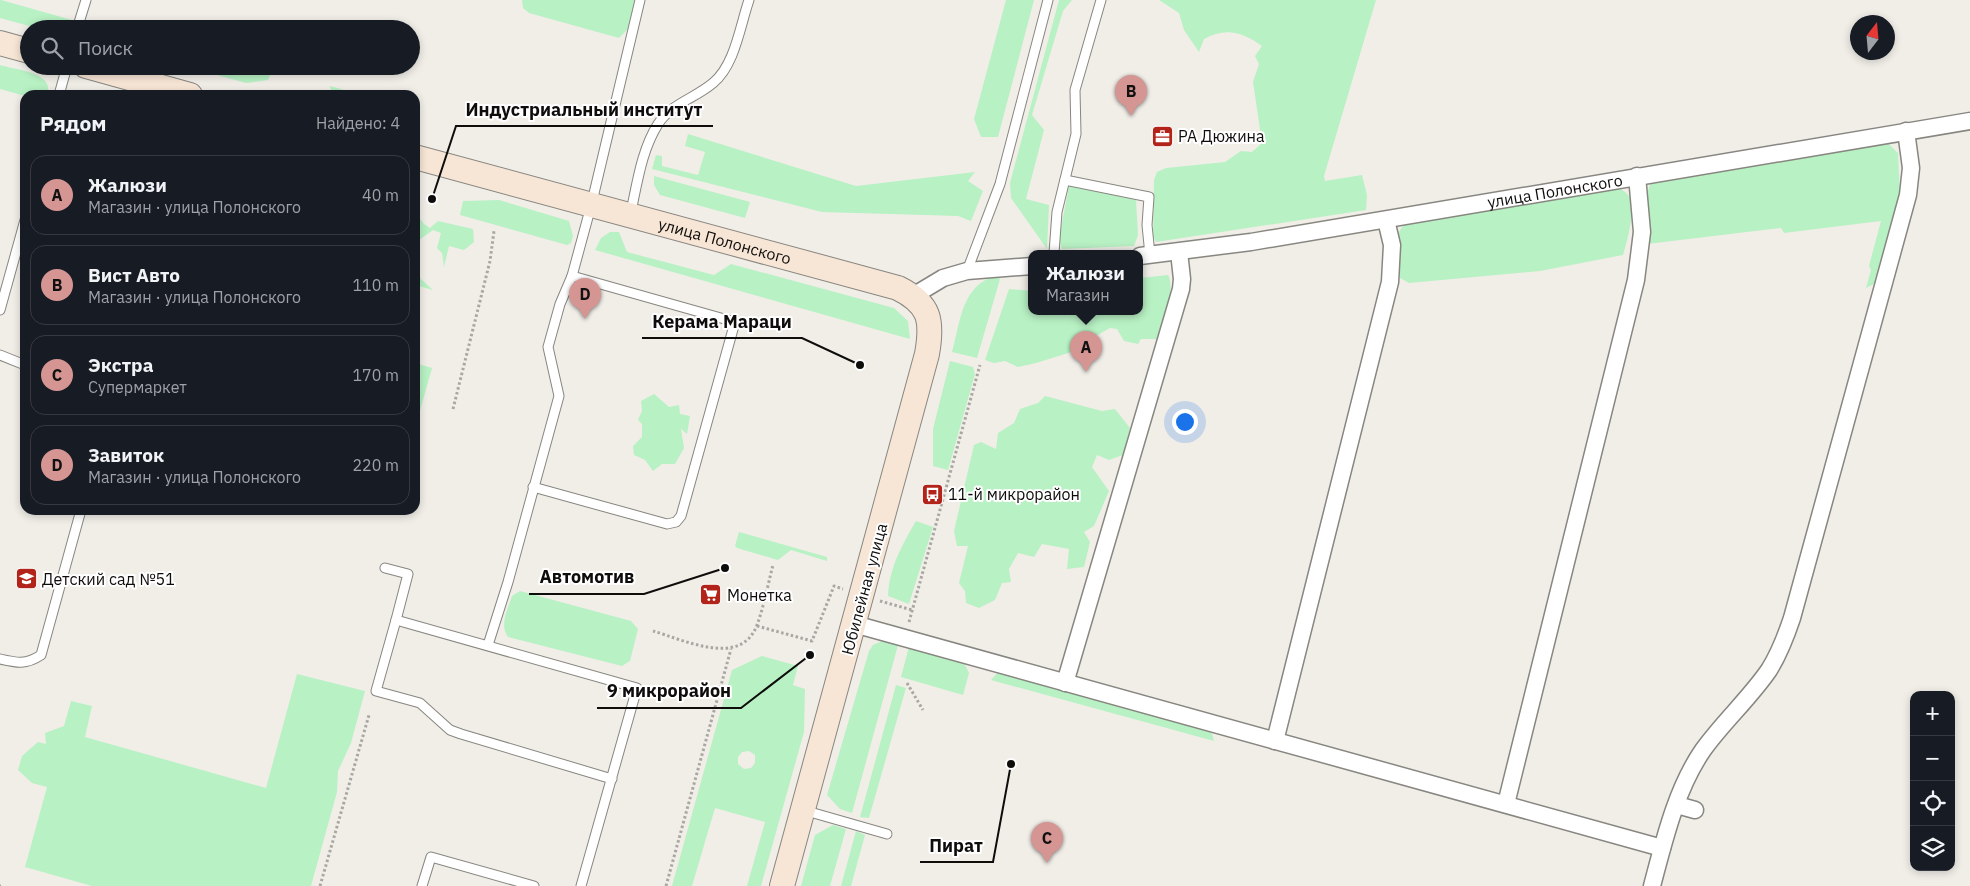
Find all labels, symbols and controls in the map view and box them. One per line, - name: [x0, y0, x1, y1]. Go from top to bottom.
- north arrow: [1850, 15, 1895, 60]
- search box: [20, 20, 420, 75]
- icon: search: [38, 34, 66, 62]
- text: Поиск: [78, 36, 133, 60]
- pin: B: [1115, 75, 1147, 116]
- callout: Индустриальный институт: [456, 93, 713, 126]
- text: Индустриальный институт: [466, 98, 703, 121]
- text: Рядом: [40, 109, 107, 137]
- text: Найдено: 4: [316, 113, 400, 133]
- office icon: РА Дюжина: [1150, 124, 1174, 148]
- place label: РА Дюжина: [1178, 126, 1265, 146]
- street label: улица Полонского: [1486, 170, 1624, 212]
- text: Жалюзи: [88, 173, 167, 197]
- text: A: [52, 185, 62, 205]
- text: 40 m: [362, 185, 399, 205]
- text: Магазин · улица Полонского: [88, 197, 301, 217]
- street label: улица Полонского: [656, 213, 793, 269]
- popup: [1028, 250, 1143, 315]
- text: Жалюзи: [1046, 261, 1125, 285]
- text: Вист Авто: [88, 263, 180, 287]
- text: B: [52, 275, 62, 295]
- text: 110 m: [352, 275, 399, 295]
- pin: D: [569, 278, 601, 319]
- text: Магазин: [1046, 285, 1110, 305]
- text: Магазин · улица Полонского: [88, 287, 301, 307]
- callout: Керама Мараци: [642, 305, 802, 338]
- text: Керама Мараци: [652, 310, 792, 333]
- pin: A: [1070, 331, 1102, 372]
- text: Экстра: [88, 353, 153, 377]
- text: C: [52, 365, 62, 385]
- text: 170 m: [352, 365, 399, 385]
- text: Супермаркет: [88, 377, 187, 397]
- your location: [1172, 409, 1198, 435]
- text: Завиток: [88, 443, 164, 467]
- text: D: [51, 455, 63, 475]
- text: 220 m: [352, 455, 399, 475]
- text: Магазин · улица Полонского: [88, 467, 301, 487]
- bus stop icon: 11-й микрорайон: [920, 482, 944, 506]
- place label: 11-й микрорайон: [948, 484, 1080, 504]
- street label: Юбилейная улица: [837, 520, 891, 657]
- callout: Автомотив: [529, 561, 644, 594]
- text: Автомотив: [540, 565, 634, 588]
- school or university icon: Детский сад №51: [14, 567, 38, 591]
- place label: Детский сад №51: [42, 569, 175, 589]
- supermarket icon: Монетка: [699, 583, 723, 607]
- place label: Монетка: [727, 585, 792, 605]
- callout: 9 микрорайон: [597, 675, 741, 708]
- text: 9 микрорайон: [607, 679, 731, 702]
- map controls: [1910, 691, 1955, 871]
- button: +: [1910, 691, 1955, 736]
- button: −: [1910, 736, 1955, 781]
- button: locate: [1910, 781, 1955, 826]
- pin: C: [1031, 822, 1063, 863]
- button: layers: [1910, 826, 1955, 871]
- callout: Пират: [920, 829, 993, 862]
- text: Пират: [929, 834, 983, 857]

